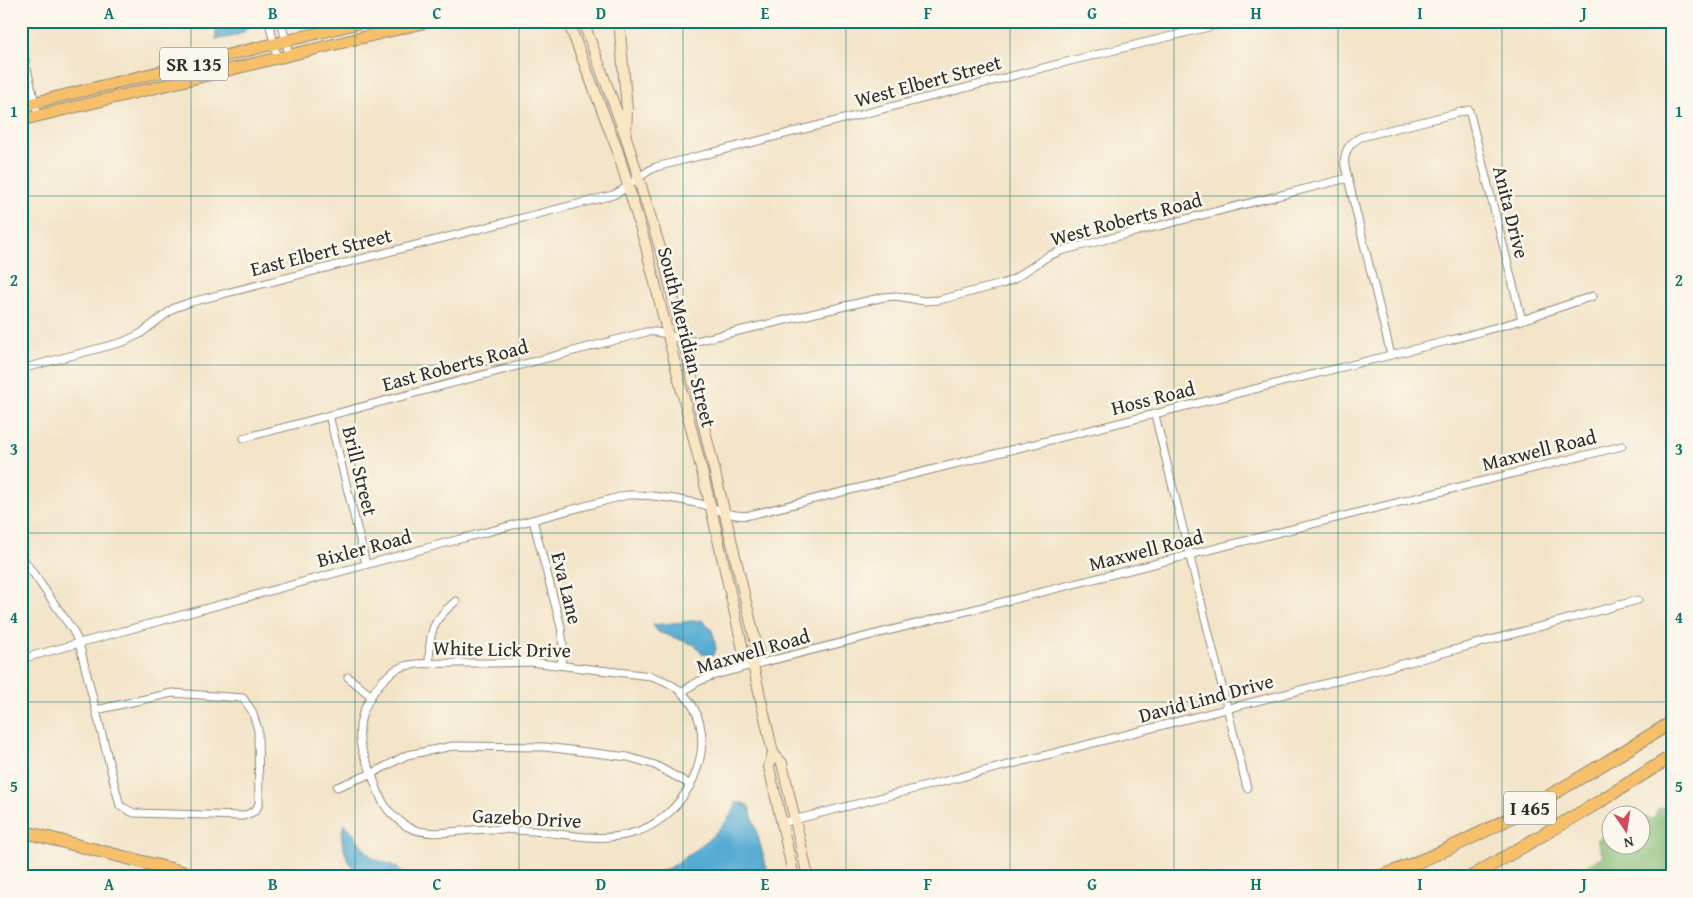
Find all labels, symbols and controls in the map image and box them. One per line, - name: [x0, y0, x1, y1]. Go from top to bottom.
- text: A: [104, 1, 115, 25]
- text: B: [268, 1, 278, 25]
- text: C: [432, 1, 442, 25]
- text: D: [596, 1, 606, 25]
- text: E: [761, 1, 770, 25]
- text: F: [924, 1, 932, 25]
- text: G: [1087, 1, 1097, 25]
- text: H: [1250, 1, 1262, 25]
- text: I: [1417, 1, 1423, 25]
- text: J: [1578, 1, 1587, 25]
- street label: West Elbert Street: [851, 47, 1004, 114]
- road number: SR 135: [160, 48, 228, 80]
- text: 1: [10, 99, 18, 123]
- text: 1: [1675, 99, 1683, 123]
- street label: Anita Drive: [1486, 162, 1537, 261]
- street label: West Roberts Road: [1047, 184, 1205, 253]
- street label: East Elbert Street: [247, 220, 395, 283]
- street label: South Meridian Street: [651, 244, 724, 430]
- text: 2: [10, 268, 18, 292]
- text: 2: [1675, 268, 1683, 292]
- street label: East Roberts Road: [379, 331, 531, 398]
- street label: Hoss Road: [1108, 373, 1198, 422]
- street label: Maxwell Road: [1479, 421, 1599, 478]
- street label: Brill Street: [335, 423, 386, 519]
- text: 3: [10, 437, 18, 461]
- text: 3: [1675, 437, 1683, 461]
- street label: Bixler Road: [313, 521, 415, 574]
- street label: Maxwell Road: [1086, 521, 1206, 578]
- street label: Eva Lane: [545, 549, 590, 627]
- text: 4: [10, 605, 18, 629]
- text: 4: [1675, 605, 1683, 629]
- street label: Maxwell Road: [693, 620, 813, 681]
- street label: White Lick Drive: [433, 633, 571, 664]
- street label: David Lind Drive: [1135, 666, 1277, 729]
- text: 5: [10, 774, 18, 798]
- text: 5: [1675, 774, 1683, 798]
- road number: I 465: [1504, 791, 1556, 824]
- street label: Gazebo Drive: [472, 800, 582, 835]
- north arrow: [1600, 806, 1650, 856]
- text: N: [1621, 832, 1636, 854]
- text: A: [104, 872, 115, 896]
- text: B: [268, 872, 278, 896]
- text: C: [432, 872, 442, 896]
- text: D: [596, 872, 606, 896]
- text: E: [761, 872, 770, 896]
- text: F: [924, 872, 932, 896]
- text: G: [1087, 872, 1097, 896]
- text: H: [1250, 872, 1262, 896]
- text: I: [1417, 872, 1423, 896]
- text: J: [1578, 872, 1587, 896]

